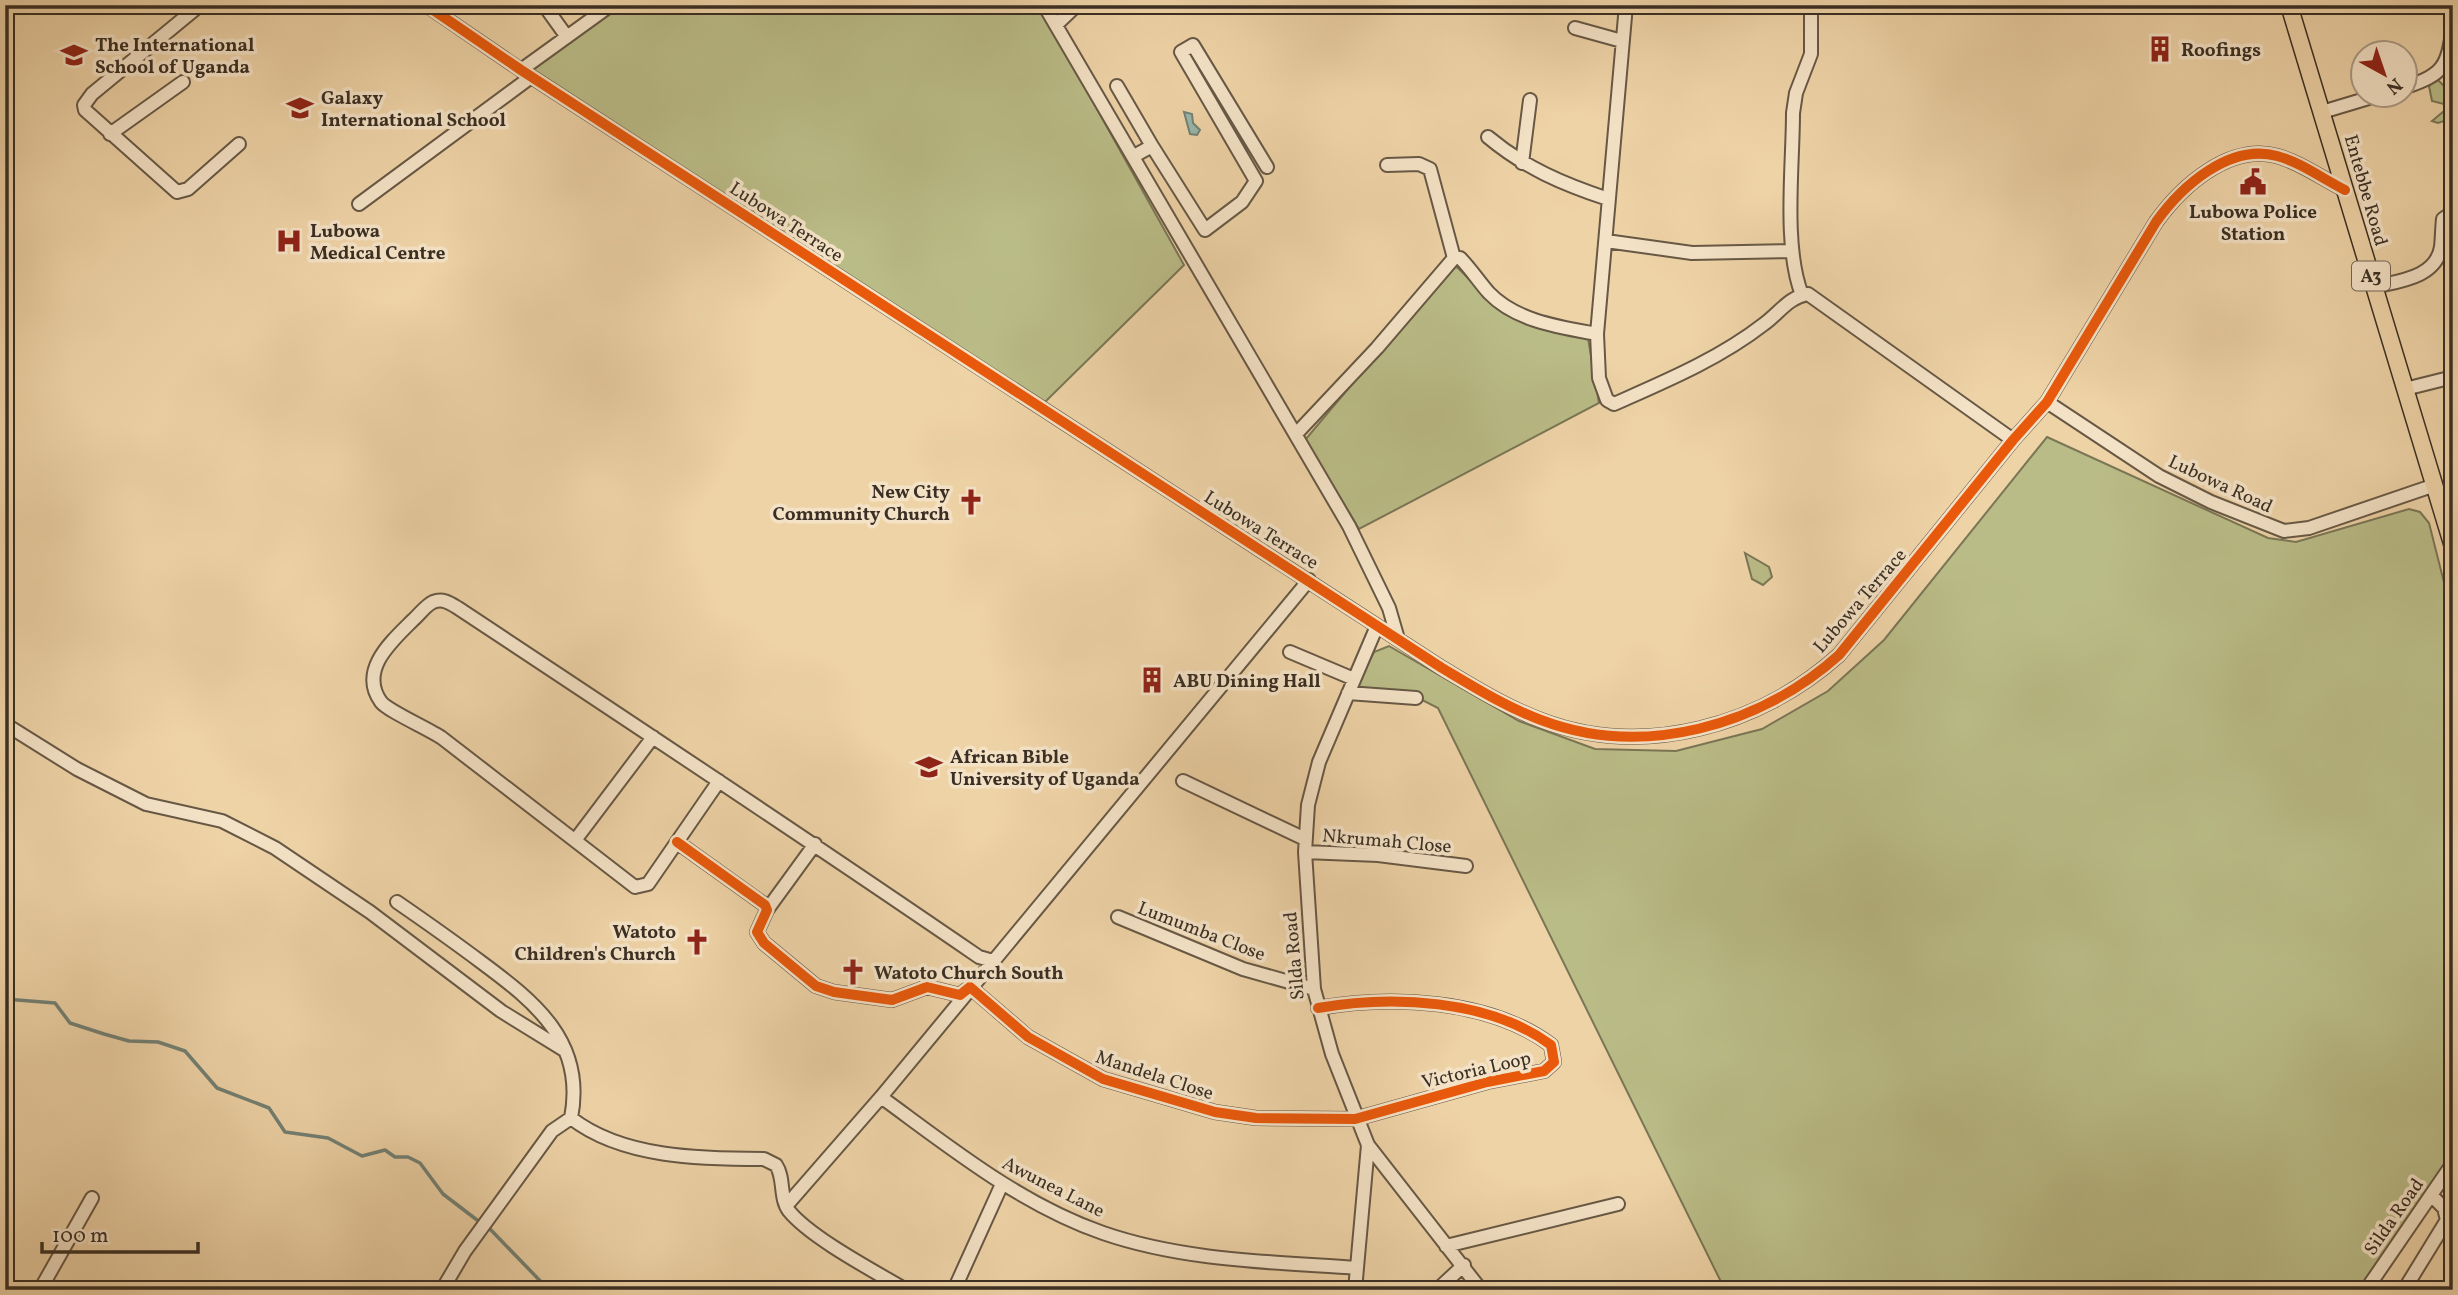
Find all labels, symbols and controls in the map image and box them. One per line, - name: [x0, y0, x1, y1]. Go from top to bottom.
- place label: The International School of Uganda: [95, 33, 254, 81]
- building icon: Roofings: [2145, 34, 2175, 64]
- place label: Roofings: [2181, 38, 2261, 64]
- north arrow: [2350, 38, 2420, 108]
- school or university icon: The International School of Uganda: [59, 40, 89, 70]
- text: N: [2380, 71, 2407, 100]
- place label: Galaxy International School: [321, 86, 506, 134]
- school or university icon: Galaxy International School: [285, 93, 315, 123]
- street label: Entebbe Road: [2337, 132, 2393, 249]
- public building icon: Lubowa Police Station: [2238, 167, 2268, 197]
- street label: Lubowa Terrace: [724, 176, 848, 269]
- place label: Lubowa Police Station: [2189, 200, 2317, 248]
- place label: Lubowa Medical Centre: [310, 219, 446, 267]
- hospital icon: Lubowa Medical Centre: [274, 226, 304, 256]
- road number: A3: [2352, 262, 2390, 290]
- street label: Lubowa Road: [2164, 449, 2277, 520]
- place label: New City Community Church: [772, 480, 950, 528]
- street label: Lubowa Terrace: [1199, 485, 1323, 576]
- church icon: New City Community Church: [956, 487, 986, 517]
- street label: Lubowa Terrace: [1808, 543, 1913, 659]
- building icon: ABU Dining Hall: [1137, 665, 1167, 695]
- place label: ABU Dining Hall: [1173, 669, 1321, 695]
- place label: African Bible University of Uganda: [950, 745, 1140, 793]
- school or university icon: African Bible University of Uganda: [914, 752, 944, 782]
- street label: Nkrumah Close: [1321, 823, 1453, 861]
- street label: Lumumba Close: [1134, 896, 1269, 968]
- street label: Silda Road: [1278, 910, 1312, 1001]
- place label: Watoto Children's Church: [514, 920, 676, 968]
- church icon: Watoto Children's Church: [682, 927, 712, 957]
- church icon: Watoto Church South: [838, 957, 868, 987]
- place label: Watoto Church South: [874, 961, 1064, 987]
- street label: Mandela Close: [1092, 1045, 1217, 1107]
- street label: Victoria Loop: [1419, 1046, 1534, 1096]
- street label: Awunea Lane: [997, 1151, 1109, 1225]
- street label: Silda Road: [2359, 1173, 2431, 1261]
- scale bar: [42, 1211, 198, 1255]
- text: 100 m: [52, 1222, 109, 1251]

